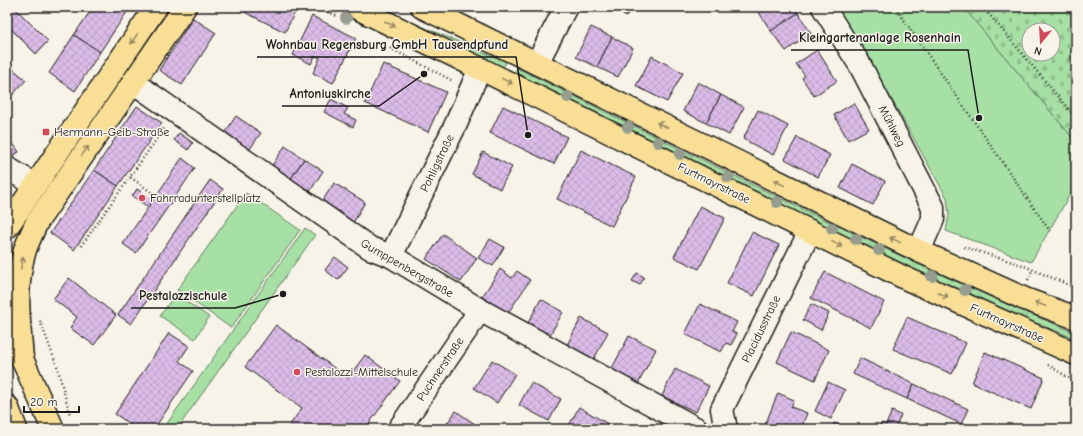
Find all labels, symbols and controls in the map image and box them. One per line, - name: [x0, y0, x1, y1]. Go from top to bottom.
- one-way arrow: [384, 21, 396, 28]
- north arrow: [1021, 22, 1061, 62]
- callout: Kleingartenanlage Rosenhain: [791, 25, 968, 50]
- text: Kleingartenanlage Rosenhain: [799, 30, 961, 45]
- callout: Wohnbau Regensburg GmbH Tausendpfund: [257, 32, 516, 57]
- one-way arrow: [130, 33, 138, 44]
- text: Wohnbau Regensburg GmbH Tausendpfund: [266, 37, 508, 52]
- text: N: [1033, 44, 1043, 58]
- one-way arrow: [501, 78, 513, 85]
- callout: Antoniuskirche: [282, 81, 379, 106]
- text: Antoniuskirche: [289, 86, 371, 101]
- street label: Mühlweg: [876, 103, 908, 149]
- one-way arrow: [656, 121, 668, 128]
- place label: Hermann-Geib-Straße: [54, 125, 169, 139]
- marker: Hermann-Geib-Straße: [41, 127, 51, 137]
- street label: Pohligstraße: [417, 132, 457, 194]
- one-way arrow: [81, 146, 89, 157]
- street label: Furtmayrstraße: [675, 159, 753, 207]
- one-way arrow: [773, 178, 785, 186]
- place label: Fahrradunterstellplatz: [150, 191, 261, 205]
- marker: Fahrradunterstellplatz: [137, 193, 147, 203]
- street label: Gumppenbergstraße: [358, 236, 456, 300]
- one-way arrow: [890, 236, 902, 243]
- one-way arrow: [831, 241, 843, 248]
- one-way arrow: [18, 257, 26, 270]
- callout: Pestalozzischule: [131, 283, 235, 308]
- text: Pestalozzischule: [139, 288, 228, 303]
- one-way arrow: [936, 292, 948, 299]
- street label: Placidusstraße: [739, 293, 783, 365]
- one-way arrow: [1034, 300, 1046, 308]
- street label: Furtmayrstraße: [968, 301, 1046, 345]
- street label: Puchnerstraße: [414, 334, 466, 404]
- place label: Pestalozzi-Mittelschule: [305, 365, 418, 379]
- marker: Pestalozzi-Mittelschule: [292, 367, 302, 377]
- scale bar: [24, 388, 79, 414]
- text: 20 m: [30, 395, 58, 409]

